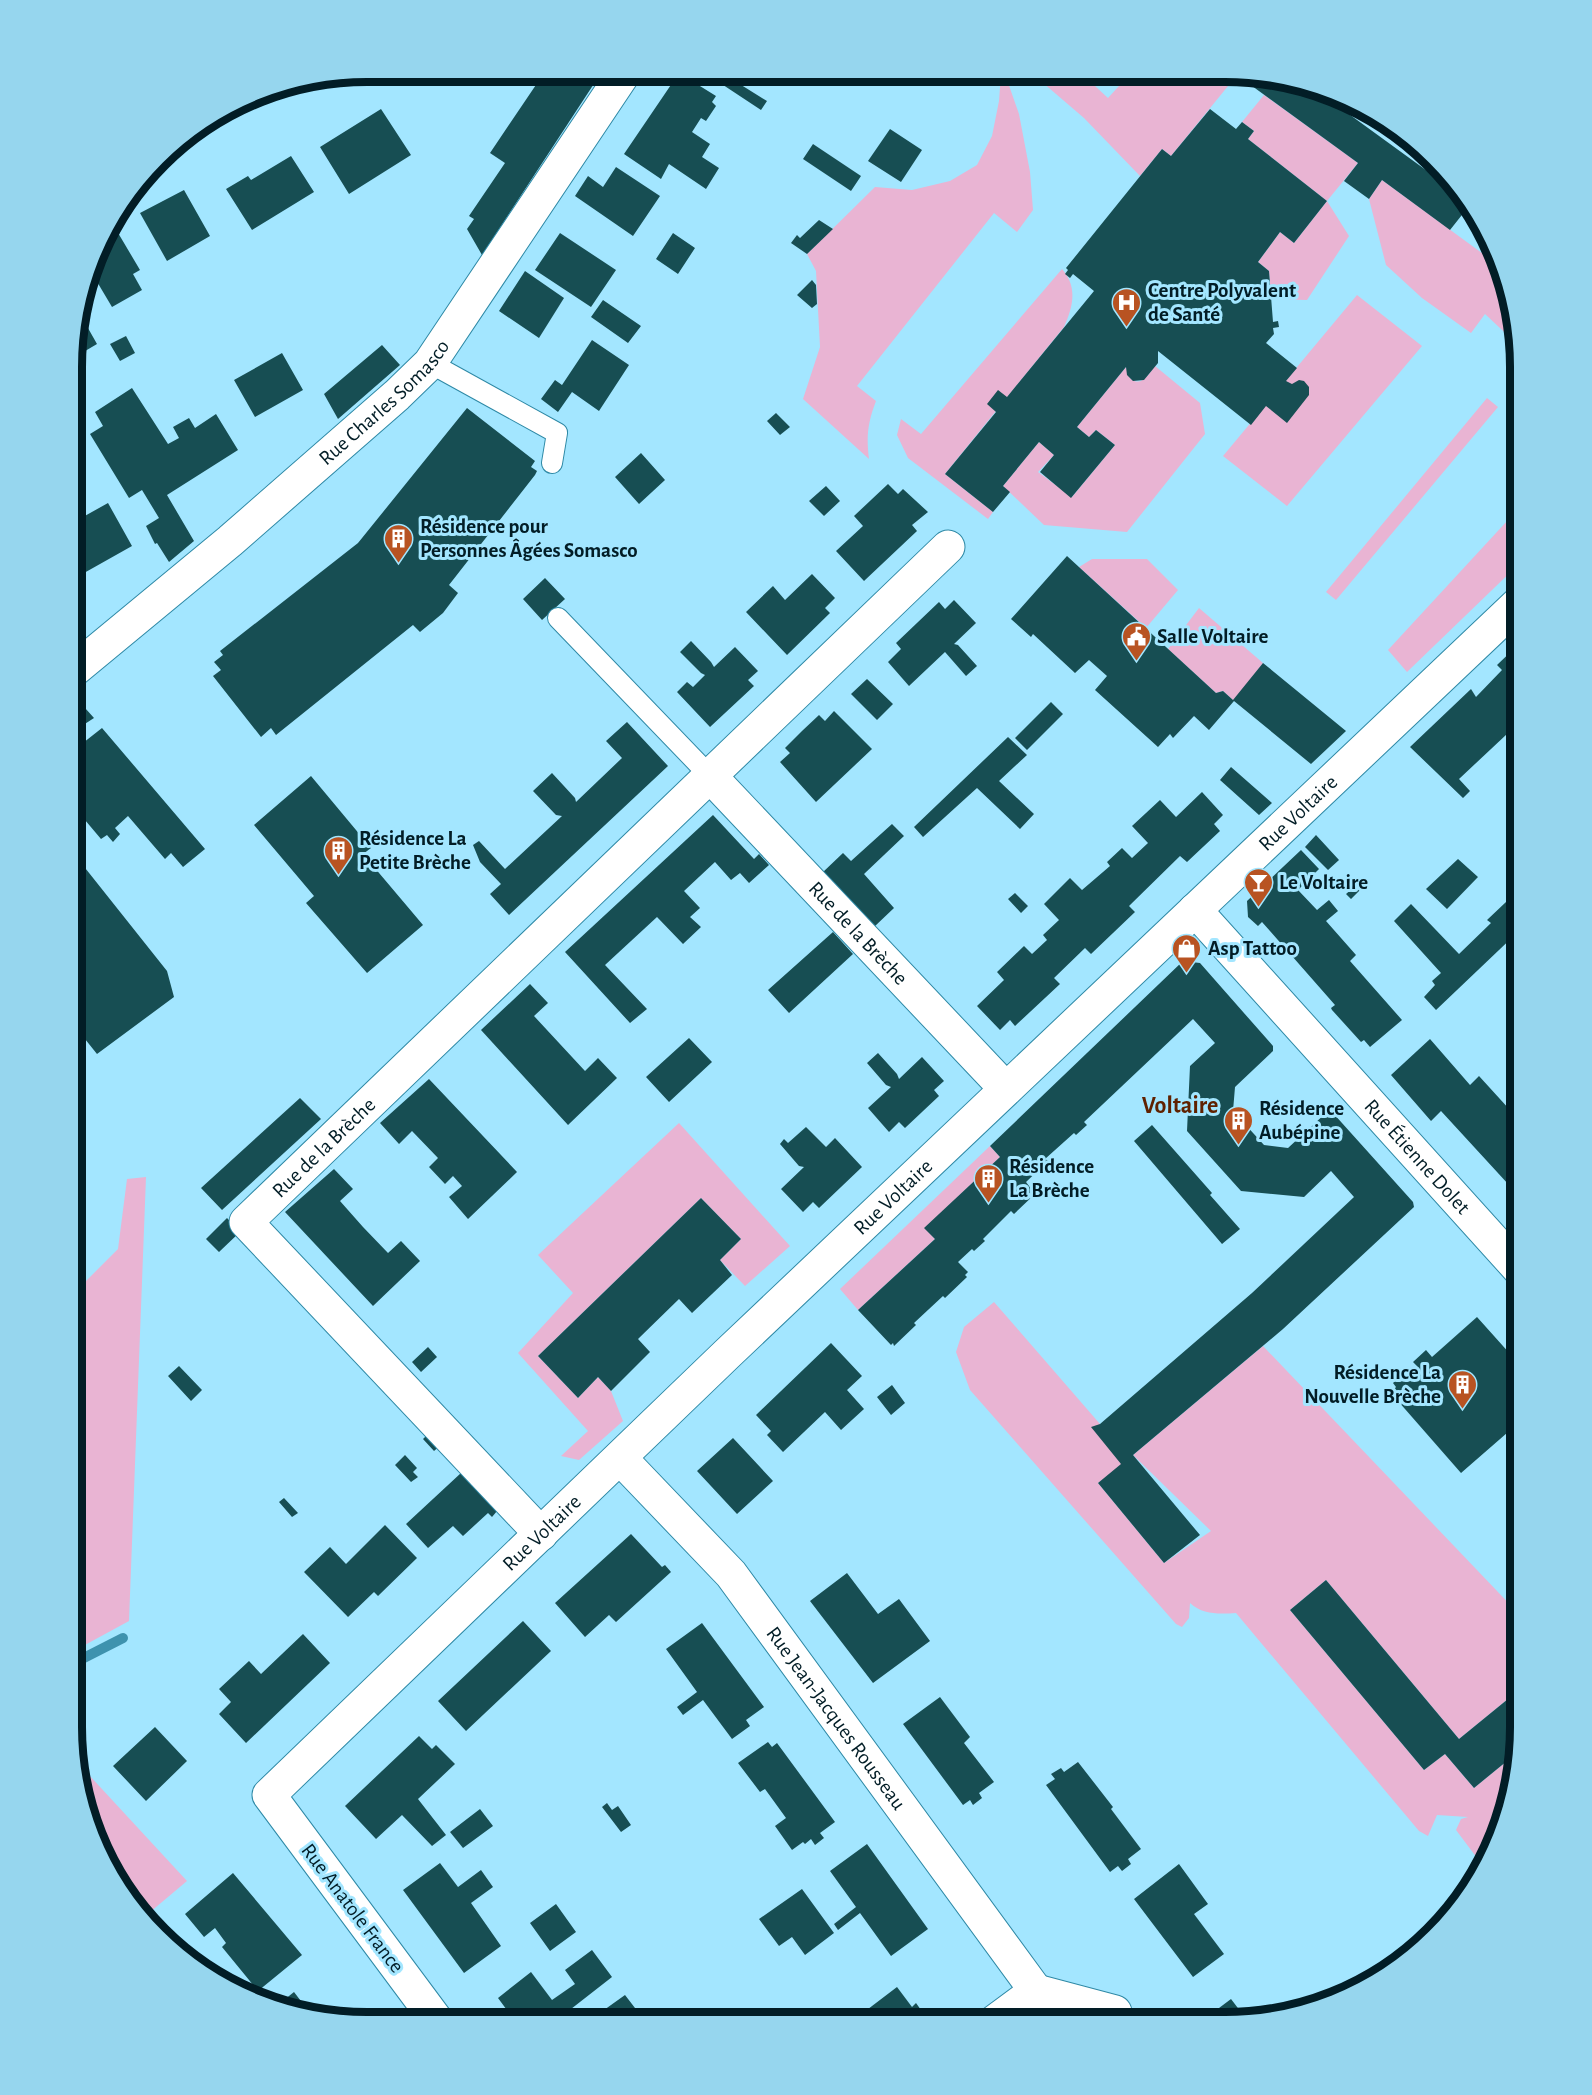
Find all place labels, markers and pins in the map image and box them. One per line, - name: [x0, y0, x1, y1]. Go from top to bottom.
- place label: Centre Polyvalent de Santé: [1148, 280, 1296, 325]
- hospital icon: Centre Polyvalent de Santé: [1111, 286, 1143, 328]
- place label: Résidence pour Personnes Âgées Somasco: [420, 516, 638, 561]
- building icon: Résidence pour Personnes Âgées Somasco: [383, 522, 415, 564]
- public building icon: Salle Voltaire: [1120, 620, 1152, 662]
- place label: Salle Voltaire: [1157, 626, 1269, 647]
- place label: Résidence La Petite Brèche: [359, 828, 471, 873]
- building icon: Résidence La Petite Brèche: [322, 834, 354, 876]
- bar icon: Le Voltaire: [1242, 866, 1274, 908]
- place label: Le Voltaire: [1279, 872, 1368, 893]
- shop icon: Asp Tattoo: [1171, 932, 1203, 974]
- place label: Asp Tattoo: [1208, 938, 1297, 959]
- place label: Résidence Aubépine: [1259, 1098, 1344, 1143]
- building icon: Résidence Aubépine: [1222, 1104, 1254, 1146]
- place label: Résidence La Brèche: [1009, 1156, 1094, 1201]
- building icon: Résidence La Brèche: [972, 1162, 1004, 1204]
- place label: Résidence La Nouvelle Brèche: [1304, 1362, 1441, 1407]
- building icon: Résidence La Nouvelle Brèche: [1446, 1368, 1478, 1410]

